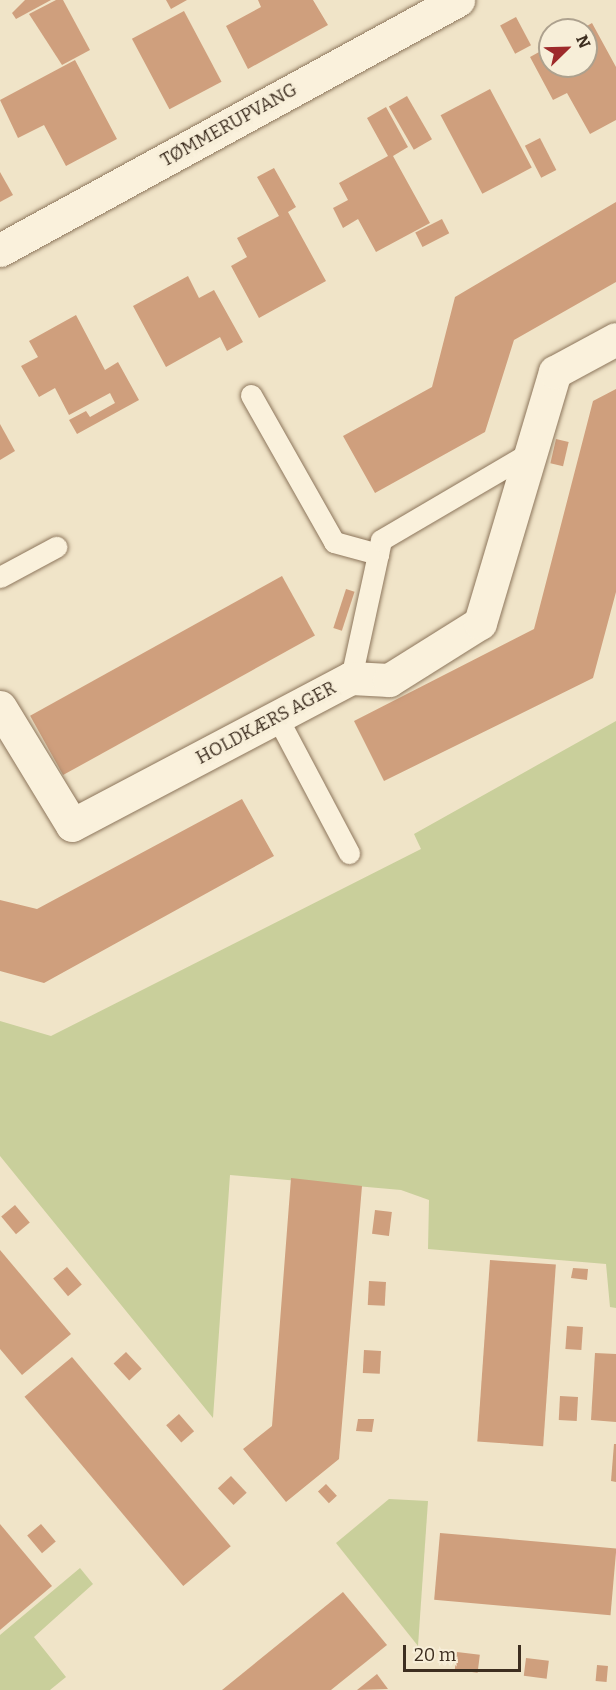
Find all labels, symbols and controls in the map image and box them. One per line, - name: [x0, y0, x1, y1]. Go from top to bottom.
- north arrow: [538, 18, 598, 78]
- text: N: [572, 32, 594, 51]
- street label: TØMMERUPVANG: [157, 79, 301, 171]
- street label: HOLDKÆRS AGER: [193, 677, 339, 769]
- scale bar: [406, 1633, 524, 1671]
- text: 20 m: [414, 1644, 456, 1666]

